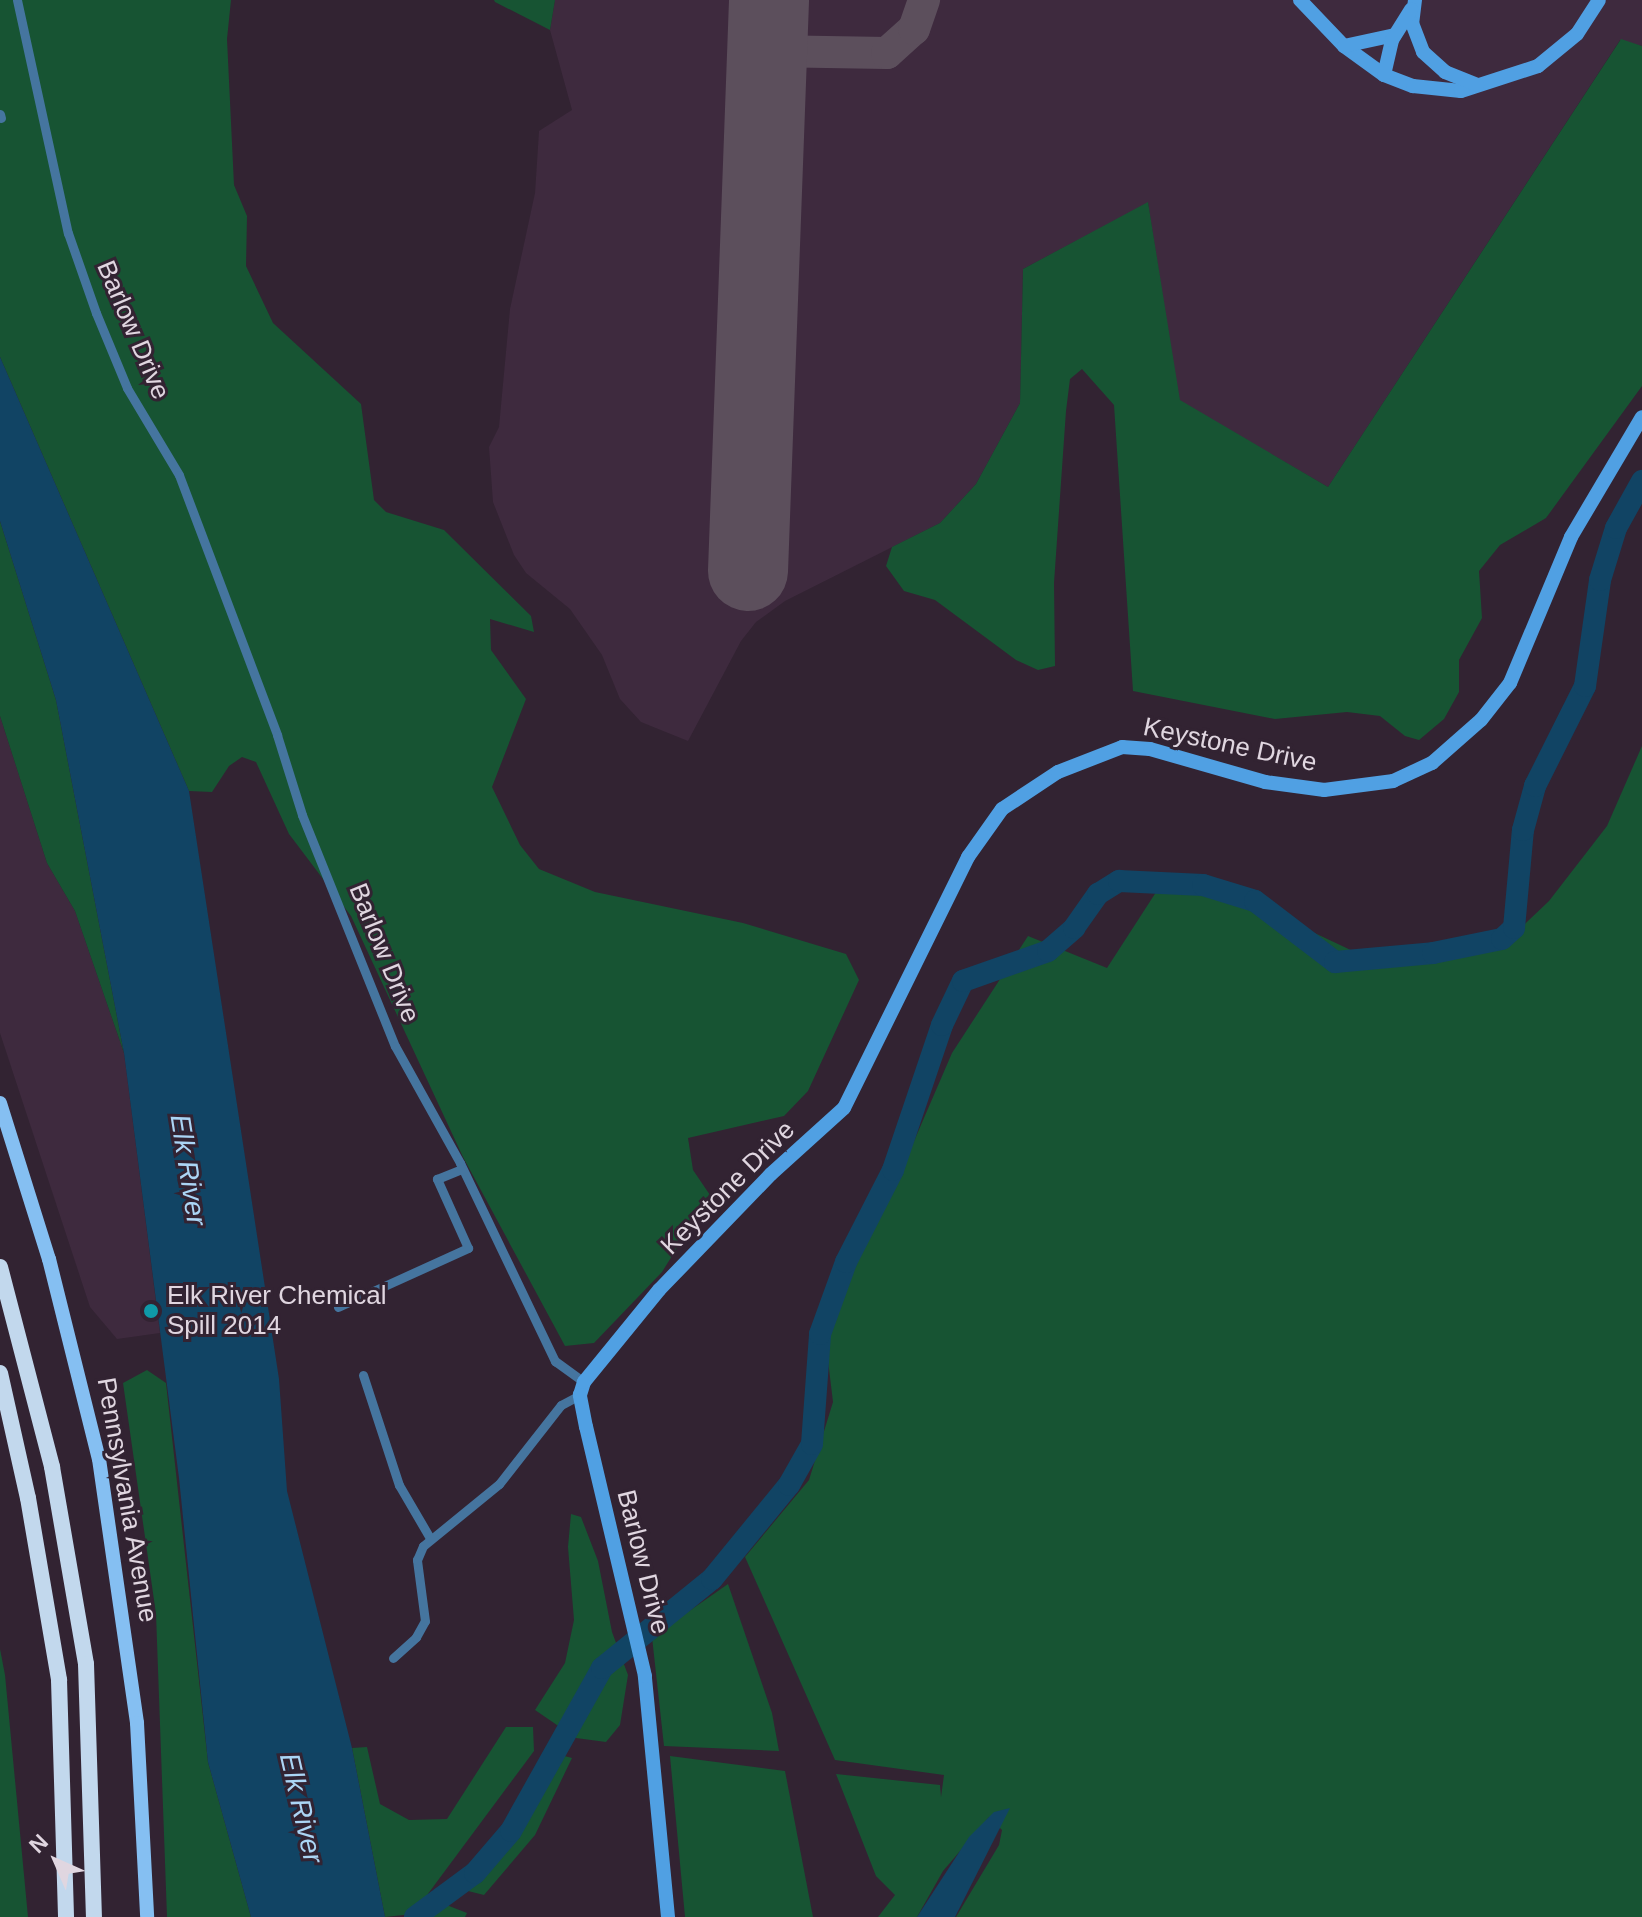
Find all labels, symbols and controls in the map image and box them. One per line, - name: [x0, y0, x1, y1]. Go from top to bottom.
- street label: Barlow Drive: [90, 256, 176, 404]
- street label: Keystone Drive: [1141, 711, 1319, 779]
- street label: Barlow Drive: [342, 879, 426, 1027]
- water label: Elk River: [163, 1112, 213, 1228]
- street label: Keystone Drive: [655, 1115, 801, 1261]
- place label: Elk River Chemical Spill 2014: [167, 1280, 387, 1342]
- marker: Elk River Chemical Spill 2014: [142, 1302, 160, 1320]
- street label: Pennsylvania Avenue: [90, 1374, 164, 1626]
- street label: Barlow Drive: [610, 1487, 676, 1637]
- water label: Elk River: [272, 1750, 330, 1866]
- north arrow: [16, 1821, 96, 1901]
- text: N: [24, 1829, 53, 1858]

